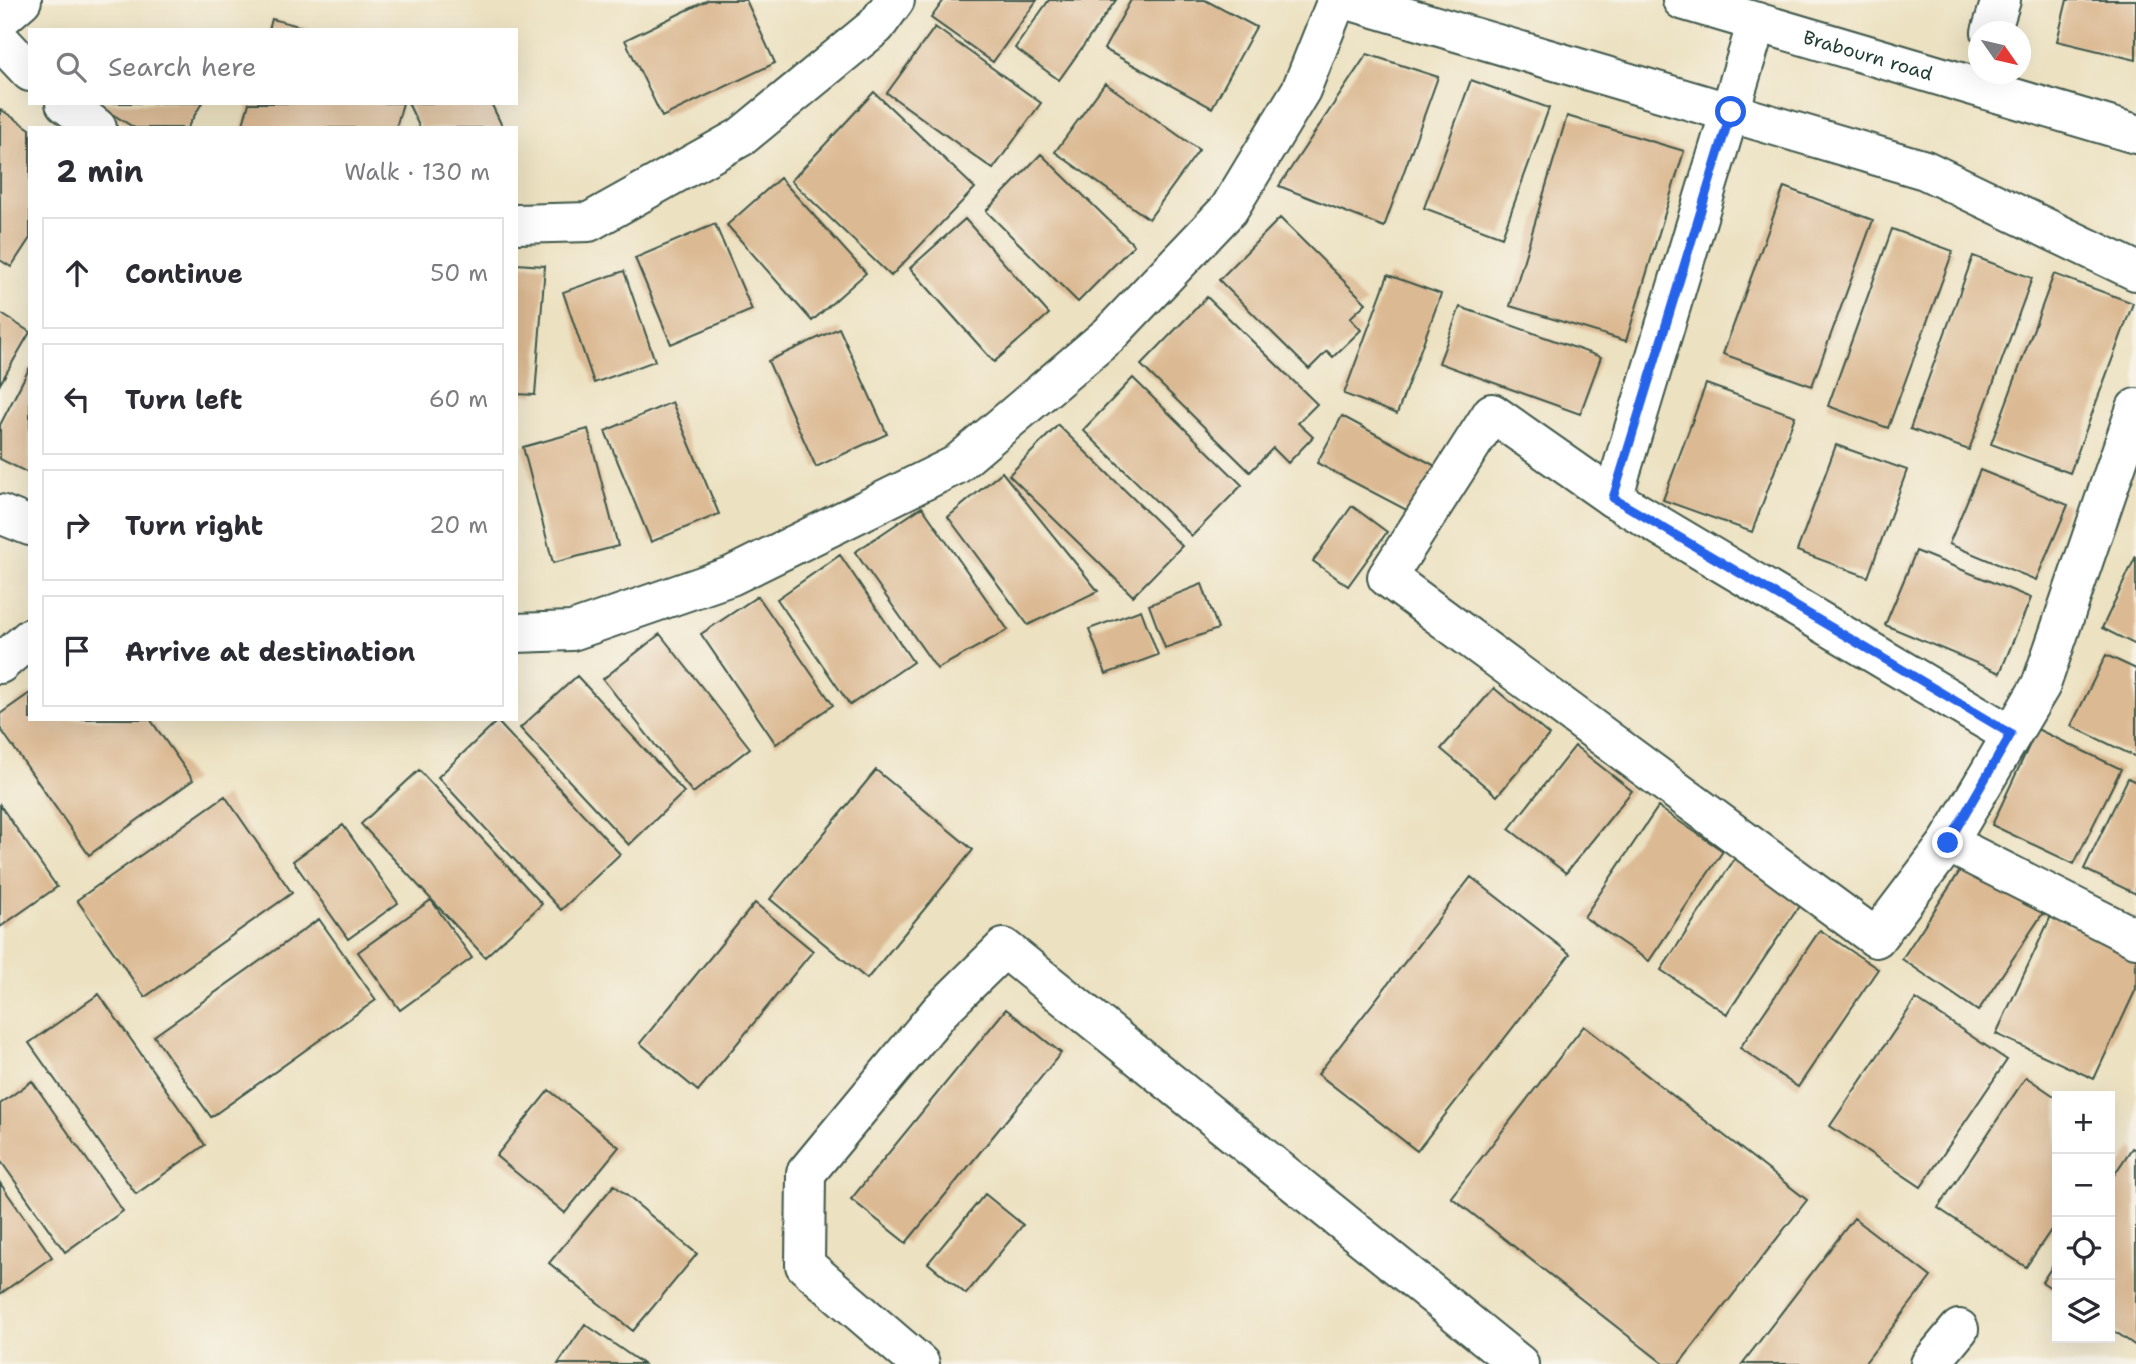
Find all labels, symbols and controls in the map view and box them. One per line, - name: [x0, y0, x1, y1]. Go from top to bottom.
- north arrow: [1968, 21, 2031, 84]
- street label: Brabourn road: [1800, 24, 1936, 86]
- search box: [28, 28, 518, 105]
- icon: search: [52, 48, 90, 86]
- text: Search here: [108, 49, 257, 84]
- route start: [1715, 96, 1746, 127]
- text: 2 min: [56, 151, 143, 192]
- text: Walk · 130 m: [344, 157, 490, 187]
- icon: ahead: [58, 254, 96, 292]
- text: Continue: [125, 256, 243, 291]
- text: 50 m: [430, 258, 488, 288]
- icon: left: [58, 380, 96, 418]
- text: Turn left: [125, 382, 242, 417]
- text: 60 m: [429, 384, 488, 414]
- icon: right: [58, 506, 96, 544]
- text: Turn right: [125, 508, 263, 543]
- text: 20 m: [429, 510, 488, 540]
- icon: arrive: [58, 632, 96, 670]
- text: Arrive at destination: [125, 634, 415, 669]
- route end: [1932, 827, 1963, 858]
- map controls: [2052, 1091, 2115, 1343]
- button: +: [2052, 1091, 2115, 1154]
- button: −: [2052, 1154, 2115, 1217]
- button: locate: [2052, 1217, 2115, 1280]
- button: layers: [2052, 1280, 2115, 1343]

